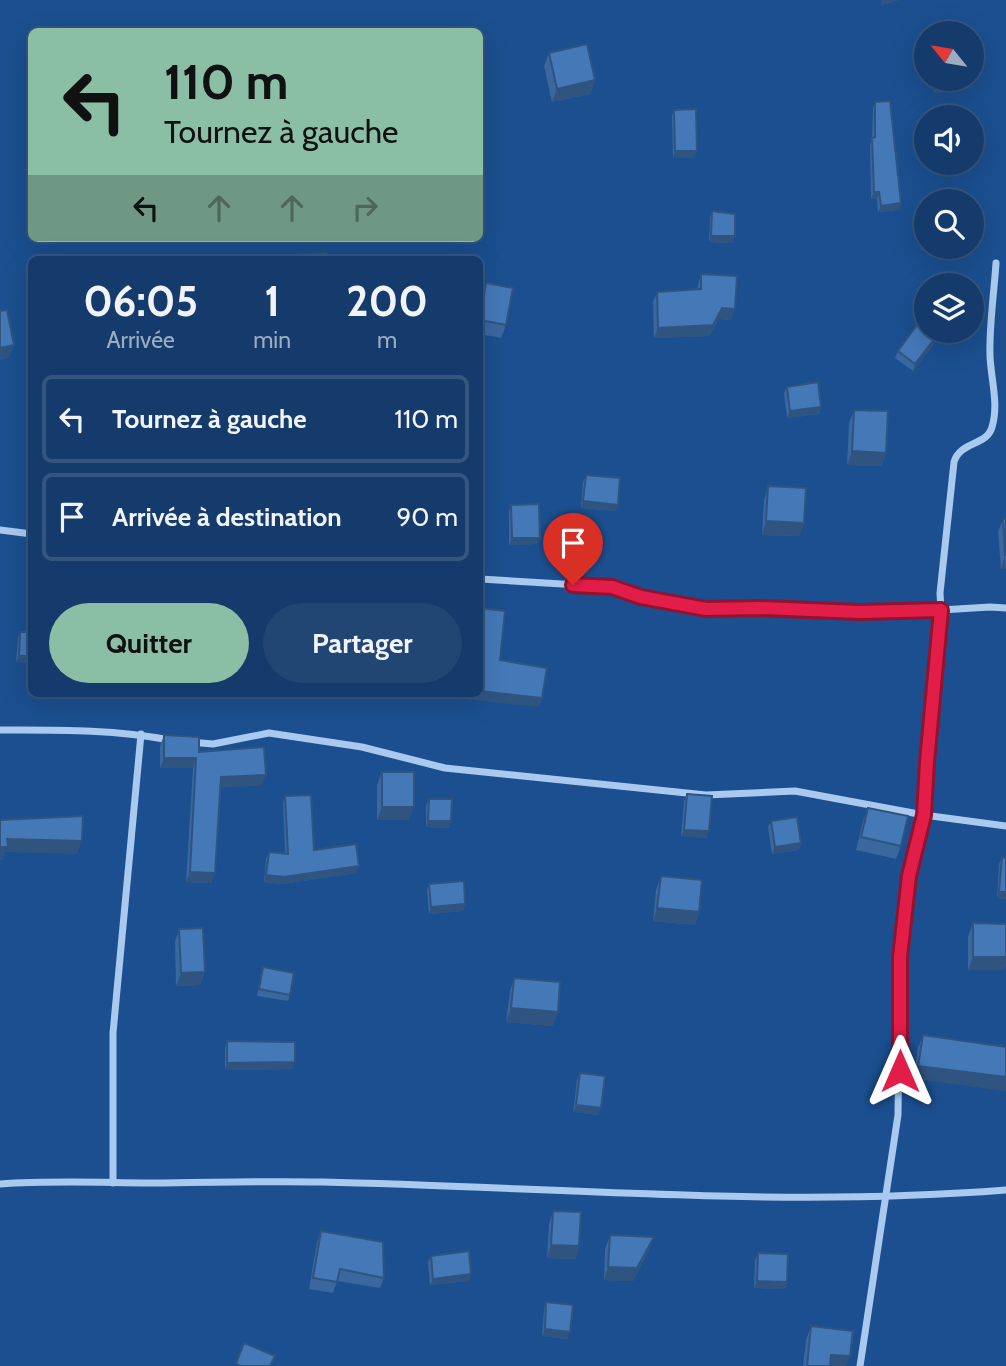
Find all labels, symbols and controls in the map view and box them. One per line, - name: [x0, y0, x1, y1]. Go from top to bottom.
- north arrow: [914, 21, 984, 91]
- map controls: [914, 21, 984, 343]
- text: 110 m: [164, 52, 288, 111]
- icon: left: [49, 56, 140, 147]
- button: sound: [914, 105, 984, 175]
- text: Tournez à gauche: [164, 112, 398, 151]
- icon: left: [127, 189, 165, 227]
- icon: ahead: [200, 189, 238, 227]
- icon: ahead: [273, 189, 311, 227]
- icon: right: [346, 189, 384, 227]
- button: search: [914, 189, 984, 259]
- button: layers: [914, 273, 984, 343]
- text: 06:05: [83, 275, 198, 327]
- text: 1: [264, 275, 280, 327]
- text: 200: [346, 275, 428, 327]
- text: Arrivée: [106, 326, 175, 354]
- text: min: [253, 326, 291, 354]
- text: m: [377, 326, 397, 354]
- icon: left: [53, 400, 91, 438]
- text: Tournez à gauche: [112, 403, 307, 435]
- text: 110 m: [394, 403, 458, 435]
- icon: arrive: [53, 498, 91, 536]
- text: Arrivée à destination: [112, 501, 342, 533]
- text: 90 m: [396, 501, 458, 533]
- pin: [543, 513, 603, 585]
- icon: arrive: [554, 524, 592, 562]
- button: Quitter: [49, 603, 249, 683]
- button: Partager: [263, 603, 462, 683]
- position arrow: [863, 1034, 937, 1108]

